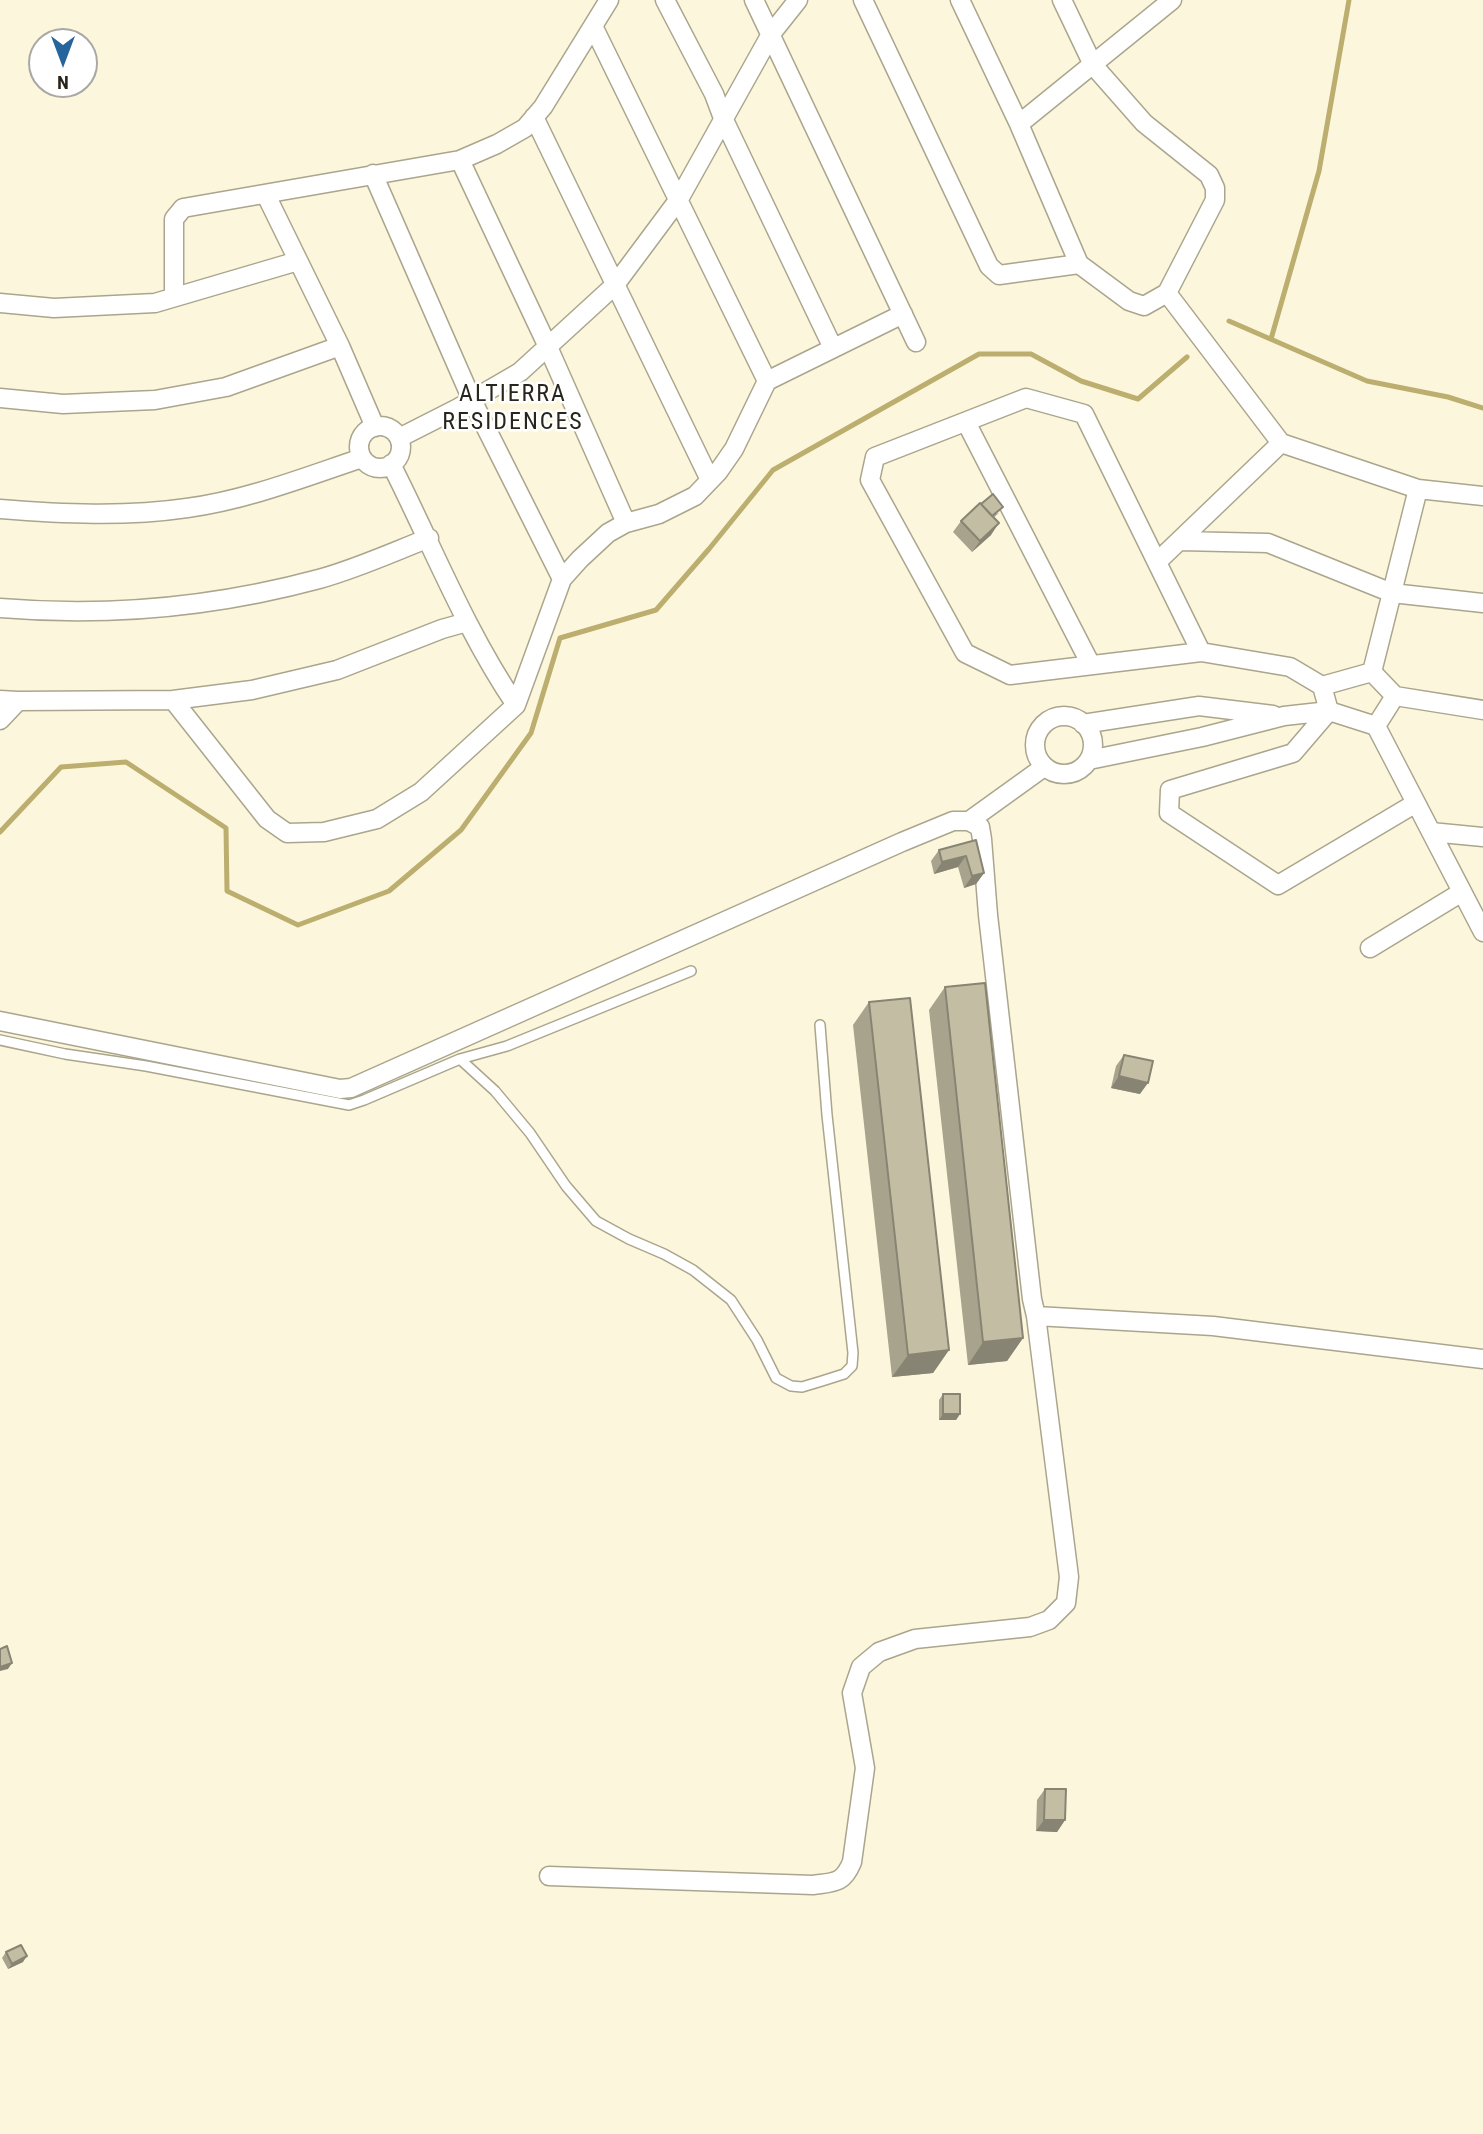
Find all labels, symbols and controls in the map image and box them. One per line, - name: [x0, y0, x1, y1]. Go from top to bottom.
- north arrow: [28, 28, 98, 98]
- text: N: [57, 71, 69, 94]
- district label: ALTIERRA RESIDENCES: [443, 381, 583, 437]

